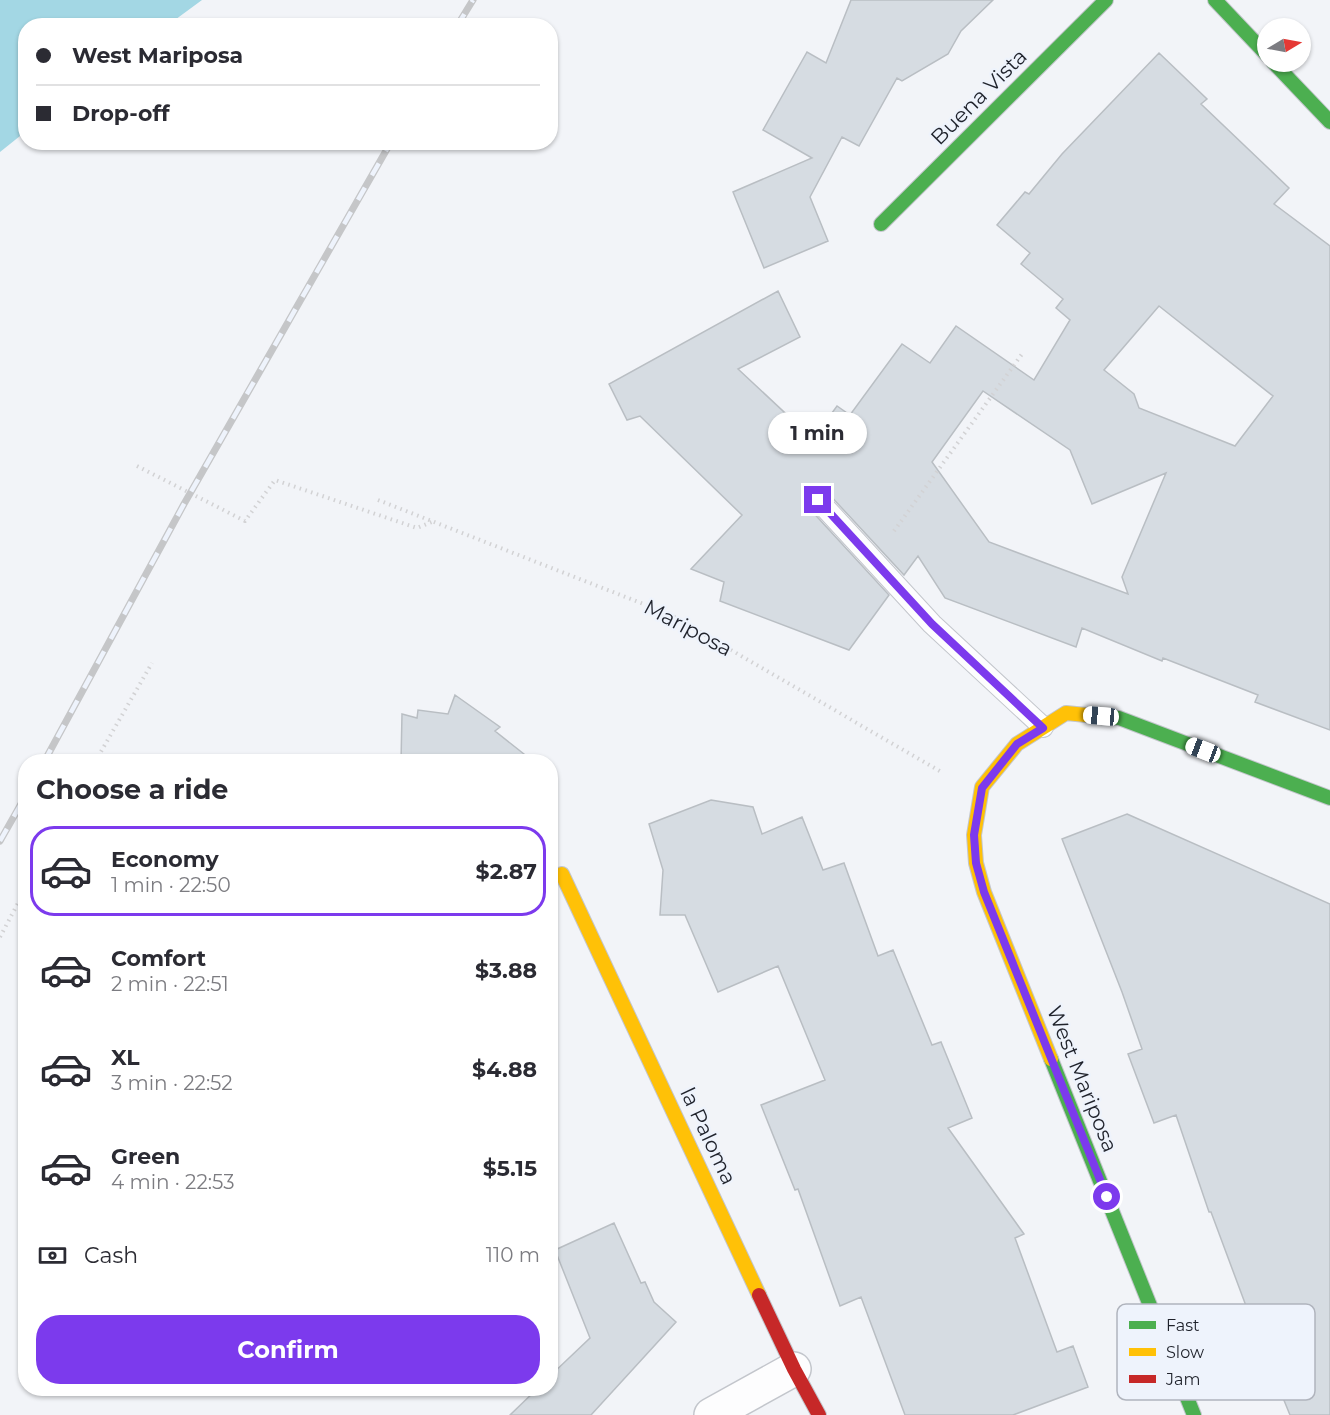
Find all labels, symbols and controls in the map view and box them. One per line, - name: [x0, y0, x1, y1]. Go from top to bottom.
- north arrow: [1257, 18, 1311, 72]
- map controls: [1257, 18, 1311, 72]
- text: West Mariposa: [72, 42, 243, 69]
- street label: Buena Vista: [925, 43, 1032, 150]
- text: Drop-off: [72, 100, 170, 127]
- callout: 1 min: [768, 413, 868, 455]
- text: 1 min: [790, 421, 845, 445]
- route end: [804, 486, 831, 513]
- street label: Mariposa: [640, 594, 737, 661]
- car: [1082, 705, 1120, 727]
- car: [1183, 735, 1223, 765]
- text: Choose a ride: [36, 773, 228, 806]
- icon: car: [39, 844, 93, 898]
- text: Economy: [111, 846, 219, 873]
- text: $2.87: [476, 858, 537, 885]
- text: 1 min · 22:50: [111, 873, 231, 897]
- icon: car: [39, 943, 93, 997]
- text: Comfort: [111, 945, 206, 972]
- text: $3.88: [475, 957, 537, 984]
- text: 2 min · 22:51: [111, 972, 229, 996]
- street label: West Mariposa: [1042, 1002, 1123, 1156]
- icon: car: [39, 1042, 93, 1096]
- text: XL: [111, 1044, 140, 1071]
- text: $4.88: [472, 1056, 537, 1083]
- text: 3 min · 22:52: [111, 1071, 233, 1095]
- street label: la Paloma: [675, 1083, 742, 1188]
- icon: car: [39, 1141, 93, 1195]
- text: Green: [111, 1143, 180, 1170]
- text: $5.15: [483, 1155, 537, 1182]
- text: 4 min · 22:53: [111, 1170, 235, 1194]
- route start: [1093, 1183, 1120, 1210]
- icon: cash: [36, 1239, 69, 1272]
- text: Cash: [84, 1242, 138, 1269]
- text: 110 m: [486, 1243, 540, 1267]
- legend: [1117, 1304, 1315, 1400]
- button: Confirm: [36, 1315, 540, 1384]
- text: Fast: [1166, 1316, 1200, 1335]
- text: Slow: [1166, 1343, 1204, 1362]
- text: Jam: [1165, 1370, 1200, 1389]

